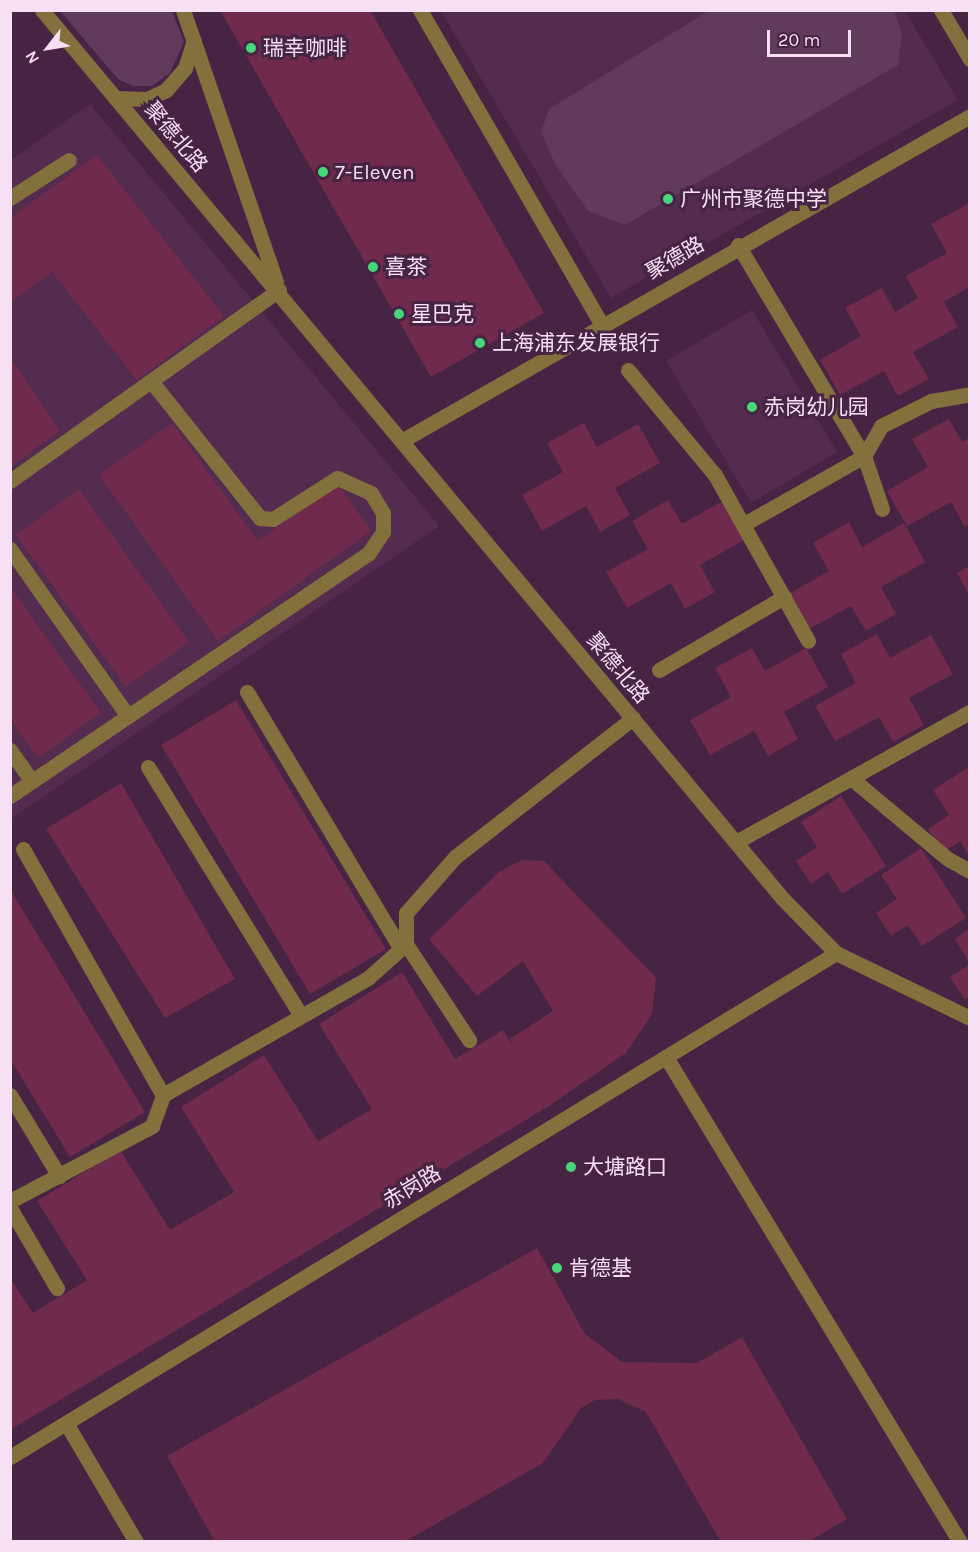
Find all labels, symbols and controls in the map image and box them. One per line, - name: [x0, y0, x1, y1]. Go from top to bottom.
- north arrow: [18, 18, 78, 78]
- scale bar: [770, 18, 854, 56]
- text: 20 m: [778, 29, 820, 51]
- place label: 瑞幸咖啡: [263, 35, 347, 61]
- marker: 瑞幸咖啡: [244, 41, 258, 55]
- text: N: [21, 48, 43, 67]
- street label: 聚德北路: [139, 97, 213, 177]
- place label: 7-Eleven: [335, 159, 415, 185]
- marker: 7-Eleven: [316, 165, 330, 179]
- place label: 广州市聚德中学: [680, 186, 827, 212]
- marker: 广州市聚德中学: [661, 192, 675, 206]
- street label: 聚德路: [641, 231, 709, 285]
- place label: 喜茶: [385, 254, 427, 280]
- marker: 喜茶: [366, 260, 380, 274]
- place label: 星巴克: [411, 301, 474, 327]
- marker: 星巴克: [392, 307, 406, 321]
- place label: 上海浦东发展银行: [492, 330, 660, 356]
- marker: 上海浦东发展银行: [473, 336, 487, 350]
- place label: 赤岗幼儿园: [764, 394, 869, 420]
- marker: 赤岗幼儿园: [745, 400, 759, 414]
- street label: 聚德北路: [581, 628, 655, 708]
- place label: 大塘路口: [583, 1154, 667, 1180]
- street label: 赤岗路: [379, 1160, 445, 1214]
- marker: 大塘路口: [564, 1160, 578, 1174]
- place label: 肯德基: [569, 1255, 632, 1281]
- marker: 肯德基: [550, 1261, 564, 1275]

